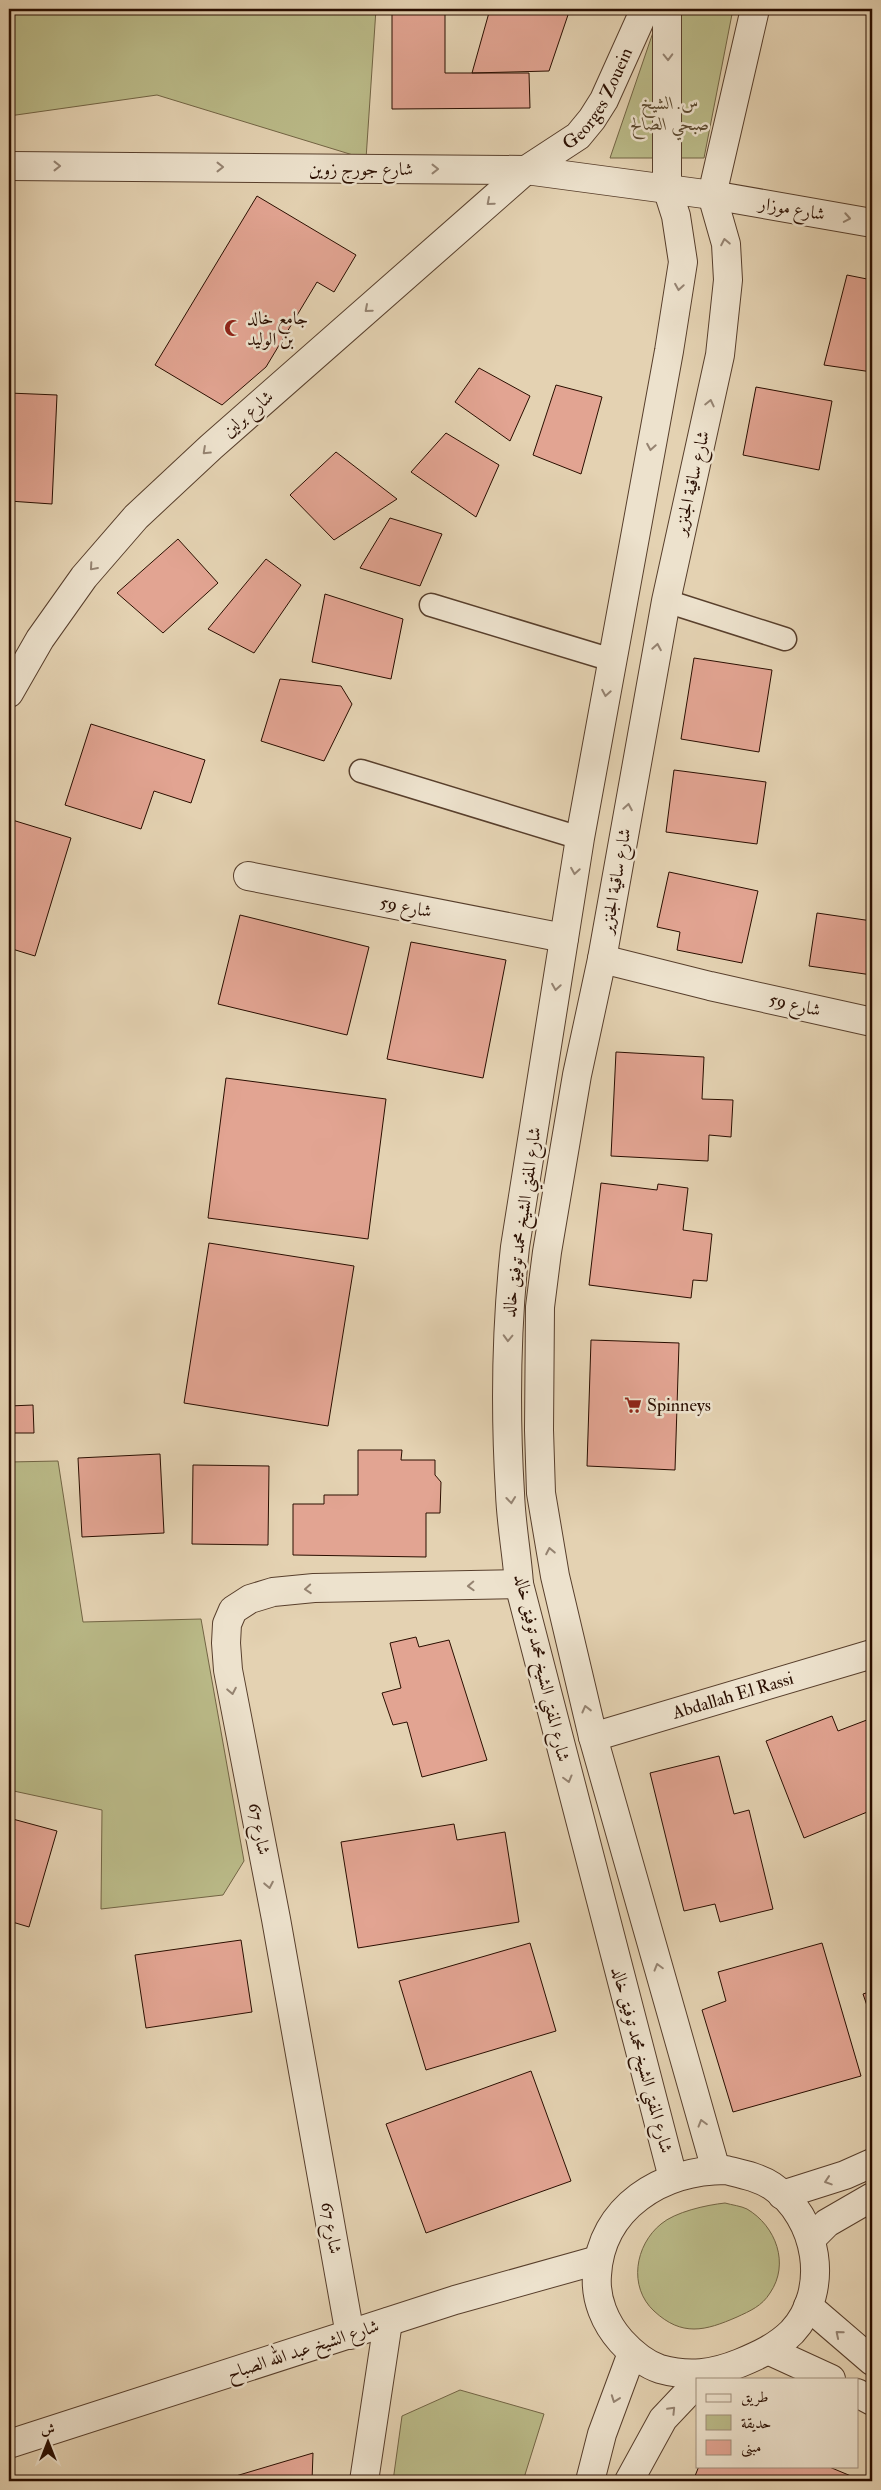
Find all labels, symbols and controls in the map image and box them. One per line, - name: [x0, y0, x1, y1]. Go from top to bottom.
- street label: Georges Zouein: [558, 44, 638, 155]
- one-way arrow: [662, 54, 673, 62]
- park label: س. الشيخ صبحي الصالح: [631, 92, 709, 141]
- street label: شارع جورج زوين: [309, 158, 413, 185]
- one-way arrow: [54, 161, 62, 171]
- one-way arrow: [216, 162, 224, 172]
- one-way arrow: [432, 164, 439, 174]
- street label: شارع موزار: [755, 192, 827, 229]
- one-way arrow: [486, 196, 495, 205]
- one-way arrow: [842, 213, 851, 223]
- one-way arrow: [720, 238, 730, 247]
- one-way arrow: [674, 283, 684, 292]
- one-way arrow: [364, 303, 373, 312]
- place label: جامع خالد بن الوليد: [247, 307, 308, 351]
- mosque icon: جامع خالد بن الوليد: [223, 318, 243, 338]
- street label: شارع برلين: [218, 386, 280, 445]
- one-way arrow: [704, 399, 715, 407]
- street label: شارع ساقية الجنزير: [668, 429, 718, 540]
- one-way arrow: [647, 443, 657, 452]
- one-way arrow: [203, 445, 212, 454]
- one-way arrow: [89, 562, 98, 571]
- one-way arrow: [651, 643, 662, 652]
- one-way arrow: [602, 689, 612, 698]
- one-way arrow: [623, 803, 633, 812]
- street label: شارع ساقية الجنزير: [595, 827, 640, 938]
- one-way arrow: [570, 866, 580, 875]
- street label: شارع 59: [378, 891, 434, 926]
- one-way arrow: [552, 982, 562, 991]
- street label: شارع 59: [766, 988, 823, 1025]
- street label: شارع المفتي الشيخ محمد توفيق خالد: [497, 1125, 552, 1319]
- one-way arrow: [503, 1334, 513, 1342]
- place label: Spinneys: [647, 1394, 711, 1417]
- supermarket icon: Spinneys: [623, 1395, 643, 1415]
- one-way arrow: [505, 1497, 516, 1505]
- one-way arrow: [545, 1547, 555, 1555]
- street label: شارع المفتي الشيخ محمد توفيق خالد: [504, 1572, 575, 1765]
- one-way arrow: [466, 1581, 474, 1591]
- one-way arrow: [304, 1583, 312, 1594]
- street label: Abdallah El Rassi: [669, 1666, 796, 1725]
- one-way arrow: [227, 1687, 237, 1695]
- one-way arrow: [581, 1705, 592, 1714]
- one-way arrow: [563, 1774, 573, 1782]
- street label: شارع 67: [240, 1801, 275, 1857]
- one-way arrow: [264, 1881, 274, 1889]
- one-way arrow: [653, 1963, 664, 1971]
- street label: شارع المفتي الشيخ محمد توفيق خالد: [601, 1964, 678, 2157]
- one-way arrow: [698, 2120, 708, 2128]
- one-way arrow: [824, 2175, 833, 2185]
- street label: شارع 67: [312, 2200, 347, 2256]
- street label: شارع الشيخ عبد الله الصباح: [223, 2312, 383, 2389]
- one-way arrow: [836, 2331, 845, 2340]
- legend: [696, 2378, 858, 2468]
- text: طريق: [741, 2388, 768, 2407]
- one-way arrow: [611, 2394, 621, 2403]
- one-way arrow: [666, 2406, 675, 2415]
- text: حديقة: [741, 2414, 771, 2433]
- north arrow: [22, 2418, 72, 2468]
- text: ش: [41, 2421, 55, 2438]
- text: مبنى: [741, 2438, 761, 2458]

